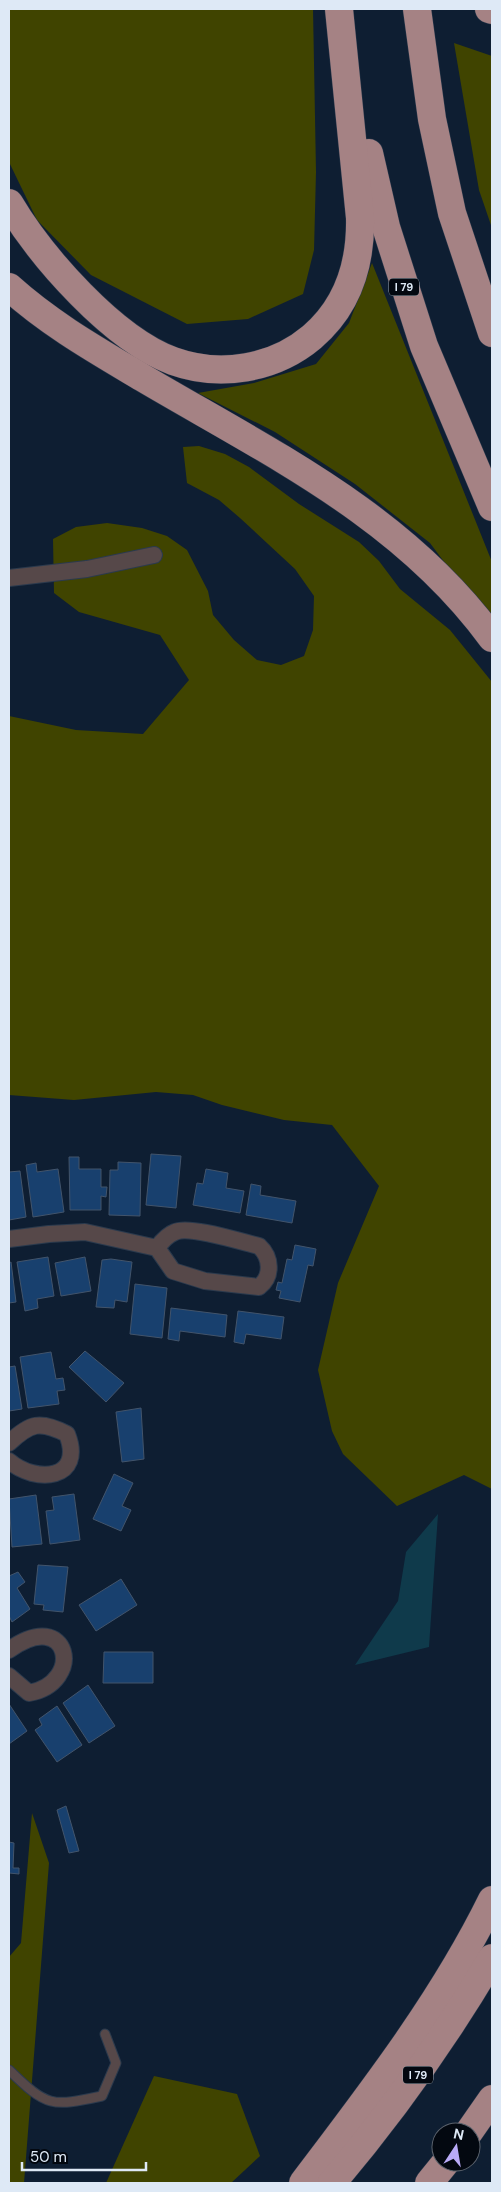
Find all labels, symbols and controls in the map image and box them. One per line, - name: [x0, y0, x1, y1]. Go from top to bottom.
- road number: I 79: [389, 278, 419, 296]
- road number: I 79: [403, 2066, 433, 2084]
- north arrow: [431, 2122, 481, 2172]
- text: N: [452, 2124, 466, 2144]
- scale bar: [22, 2140, 146, 2172]
- text: 50 m: [30, 2147, 67, 2167]

